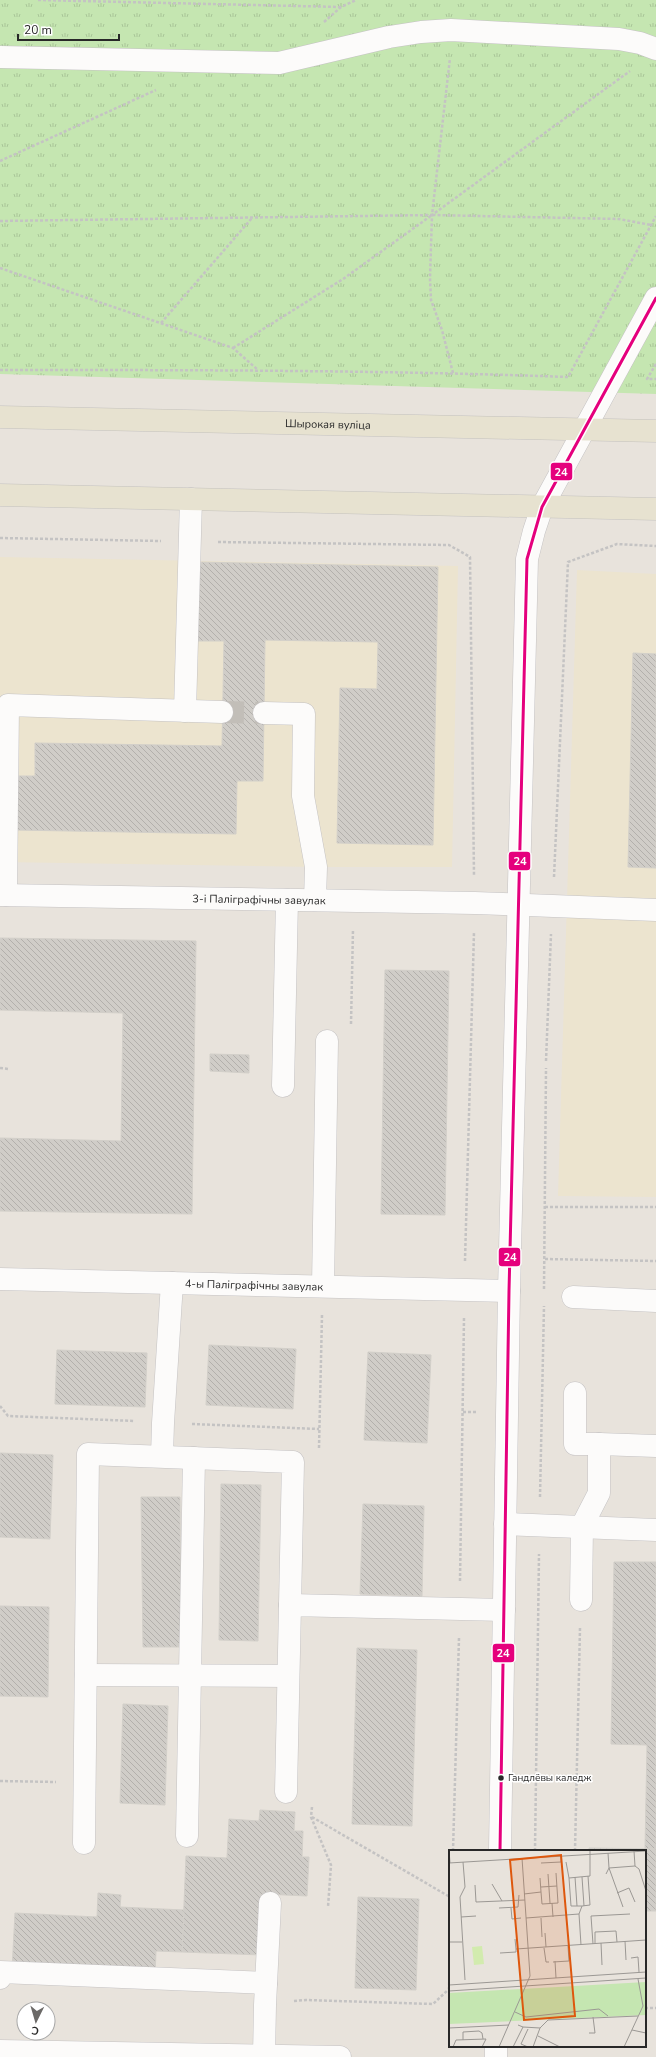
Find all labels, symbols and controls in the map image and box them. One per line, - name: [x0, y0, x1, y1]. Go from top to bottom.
- scale bar: [18, 16, 119, 42]
- text: 20 m: [24, 22, 52, 38]
- street label: Шырокая вуліца: [285, 416, 371, 432]
- line badge: 24: [550, 462, 573, 481]
- text: 24: [554, 465, 568, 480]
- line badge: 24: [508, 851, 531, 871]
- text: 24: [513, 854, 527, 869]
- street label: 3-і Паліграфічны завулак: [192, 891, 326, 908]
- line badge: 24: [498, 1247, 521, 1267]
- text: 24: [503, 1250, 517, 1265]
- street label: 4-ы Паліграфічны завулак: [185, 1276, 324, 1294]
- line badge: 24: [492, 1643, 515, 1663]
- text: 24: [496, 1646, 510, 1661]
- place label: Гандлёвы каледж: [508, 1771, 591, 1785]
- marker: Гандлёвы каледж: [496, 1773, 506, 1783]
- inset map: [449, 1850, 646, 2047]
- north arrow: [16, 2001, 56, 2041]
- text: С: [30, 2023, 40, 2038]

